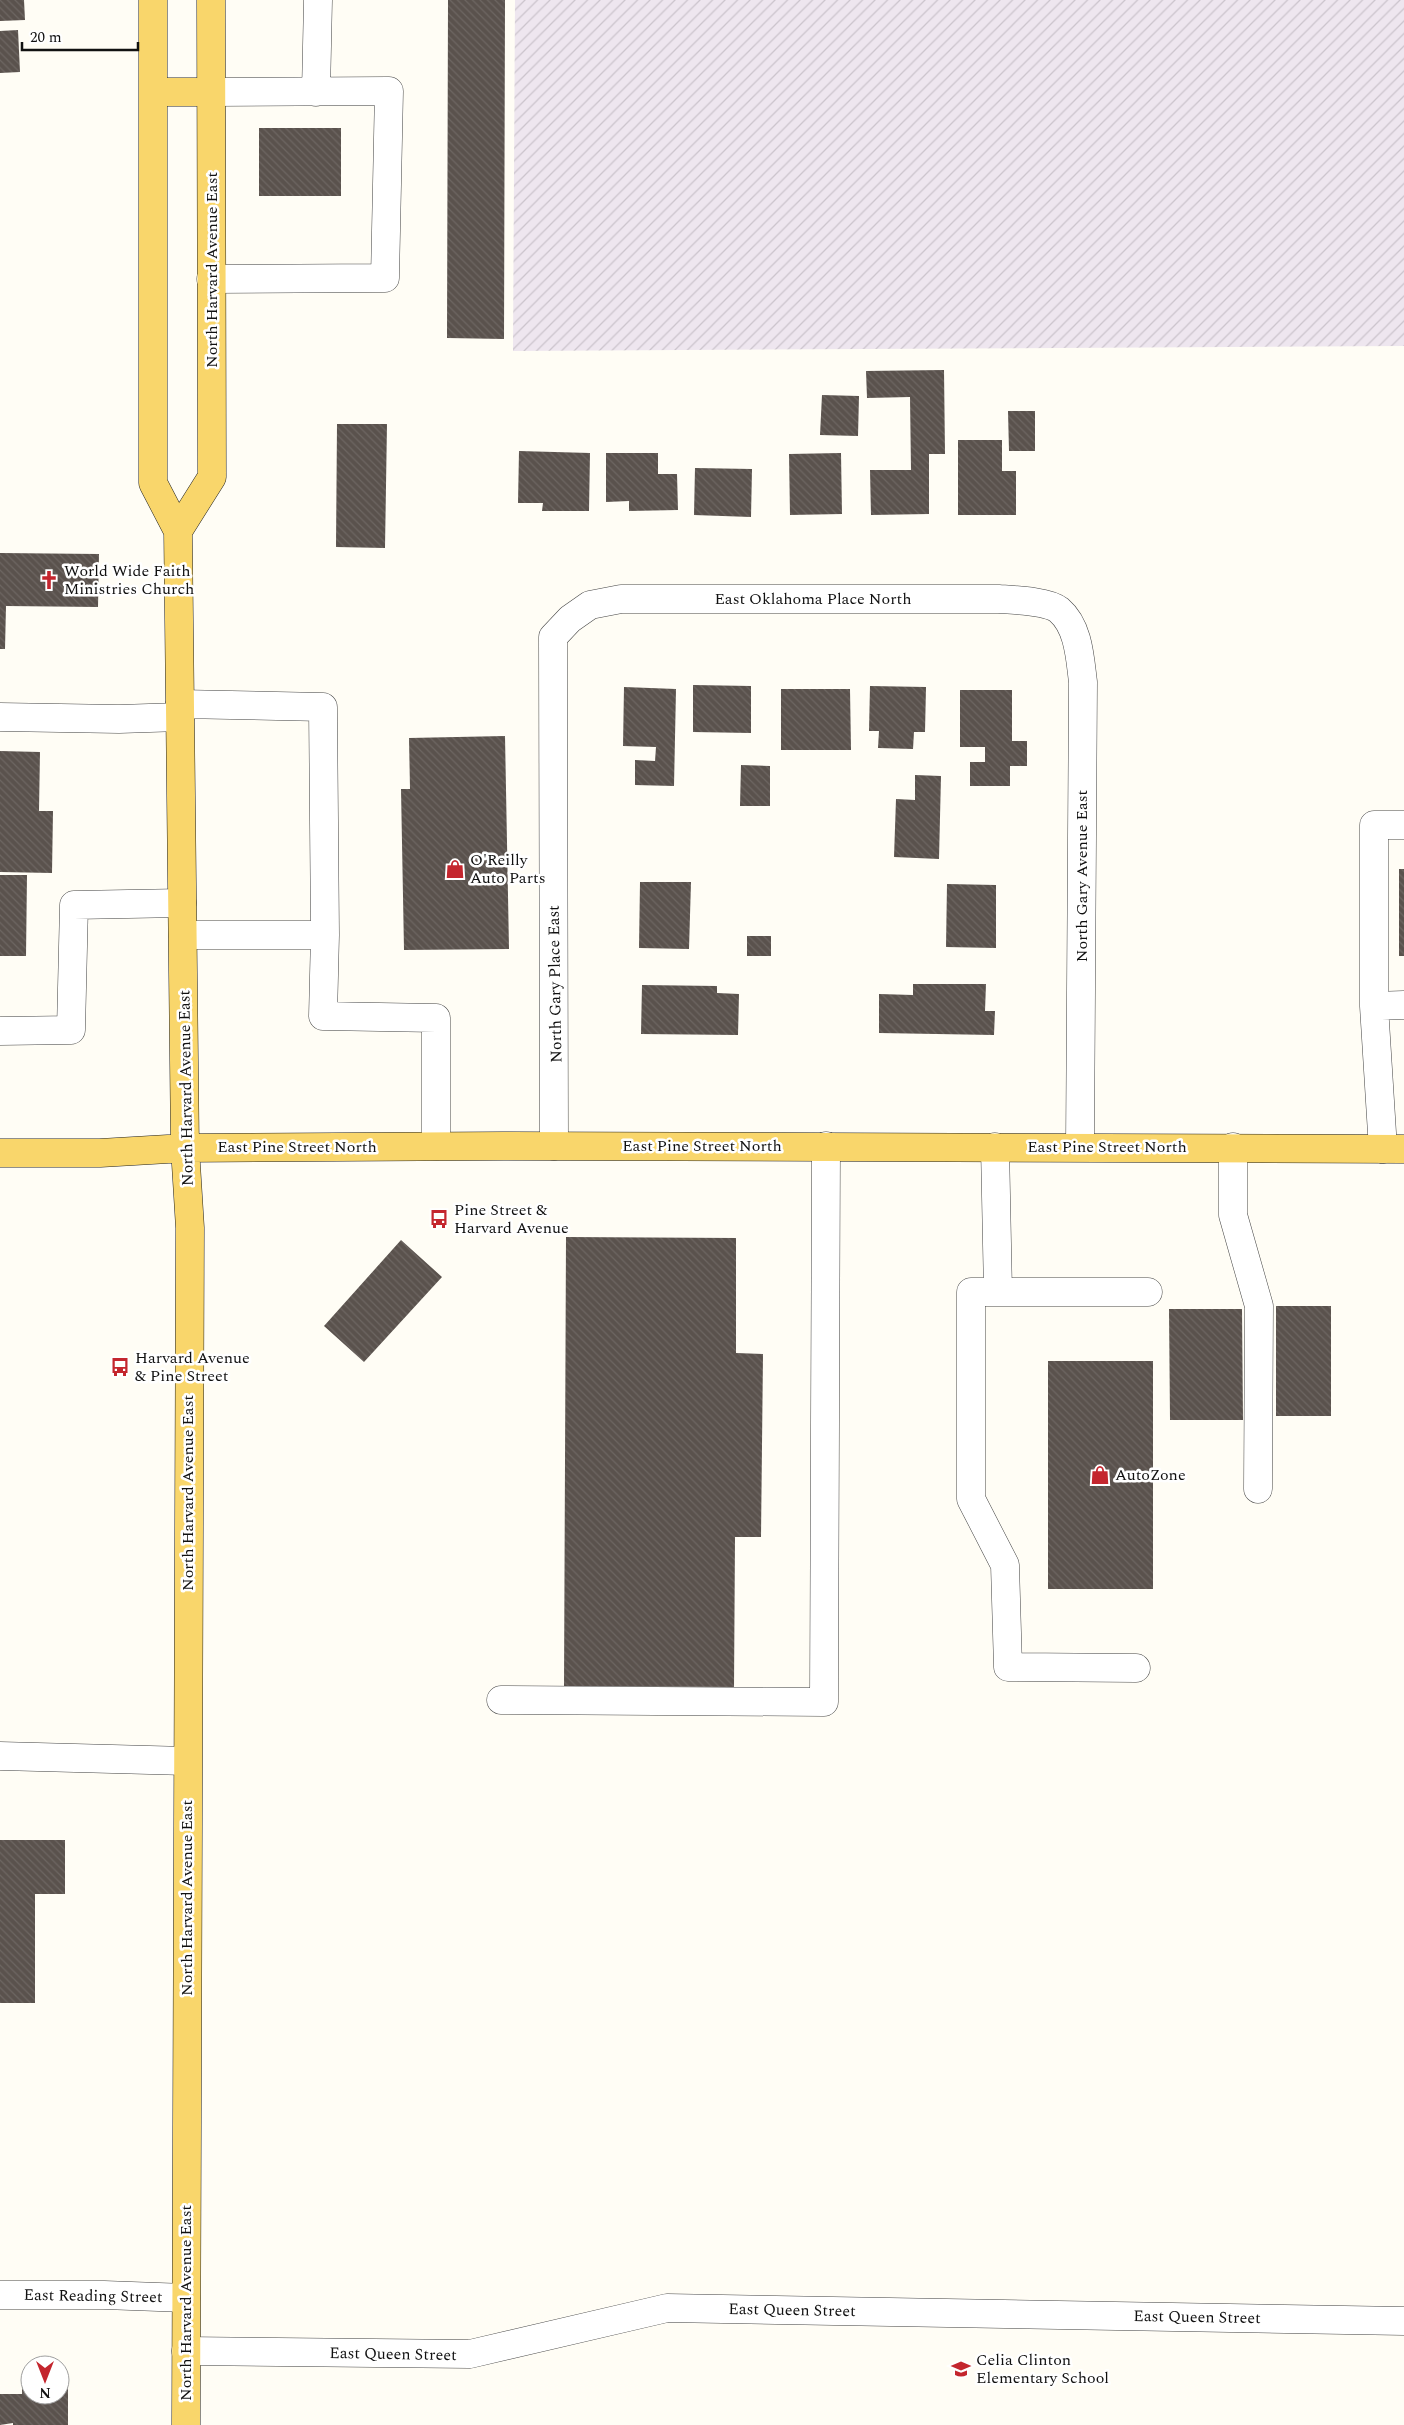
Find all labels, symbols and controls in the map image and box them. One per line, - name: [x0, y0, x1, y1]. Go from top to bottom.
- scale bar: [22, 20, 139, 52]
- text: 20 m: [30, 26, 62, 49]
- street label: North Harvard Avenue East: [200, 172, 224, 368]
- place label: World Wide Faith Ministries Church: [64, 559, 194, 601]
- church icon: World Wide Faith Ministries Church: [38, 569, 60, 591]
- street label: East Oklahoma Place North: [714, 587, 912, 611]
- street label: North Gary Avenue East: [1070, 789, 1094, 962]
- place label: O'Reilly Auto Parts: [470, 848, 546, 890]
- shop icon: O'Reilly Auto Parts: [444, 858, 466, 880]
- street label: North Gary Place East: [542, 905, 568, 1063]
- street label: North Harvard Avenue East: [172, 989, 200, 1186]
- street label: East Pine Street North: [622, 1134, 782, 1158]
- street label: East Pine Street North: [217, 1135, 377, 1159]
- street label: East Pine Street North: [1027, 1135, 1187, 1159]
- place label: Pine Street & Harvard Avenue: [454, 1198, 569, 1240]
- bus stop icon: Pine Street & Harvard Avenue: [428, 1208, 450, 1230]
- place label: Harvard Avenue & Pine Street: [135, 1346, 250, 1388]
- bus stop icon: Harvard Avenue & Pine Street: [109, 1356, 131, 1378]
- street label: North Harvard Avenue East: [176, 1395, 200, 1591]
- place label: AutoZone: [1115, 1463, 1186, 1487]
- shop icon: AutoZone: [1089, 1464, 1111, 1486]
- street label: North Harvard Avenue East: [175, 1800, 199, 1996]
- street label: North Harvard Avenue East: [174, 2205, 198, 2401]
- street label: East Reading Street: [23, 2283, 163, 2309]
- street label: East Queen Street: [728, 2297, 856, 2323]
- street label: East Queen Street: [1133, 2304, 1261, 2330]
- street label: East Queen Street: [329, 2341, 457, 2367]
- place label: Celia Clinton Elementary School: [976, 2348, 1109, 2390]
- north arrow: [20, 2355, 70, 2405]
- school or university icon: Celia Clinton Elementary School: [950, 2358, 972, 2380]
- text: N: [39, 2382, 51, 2403]

